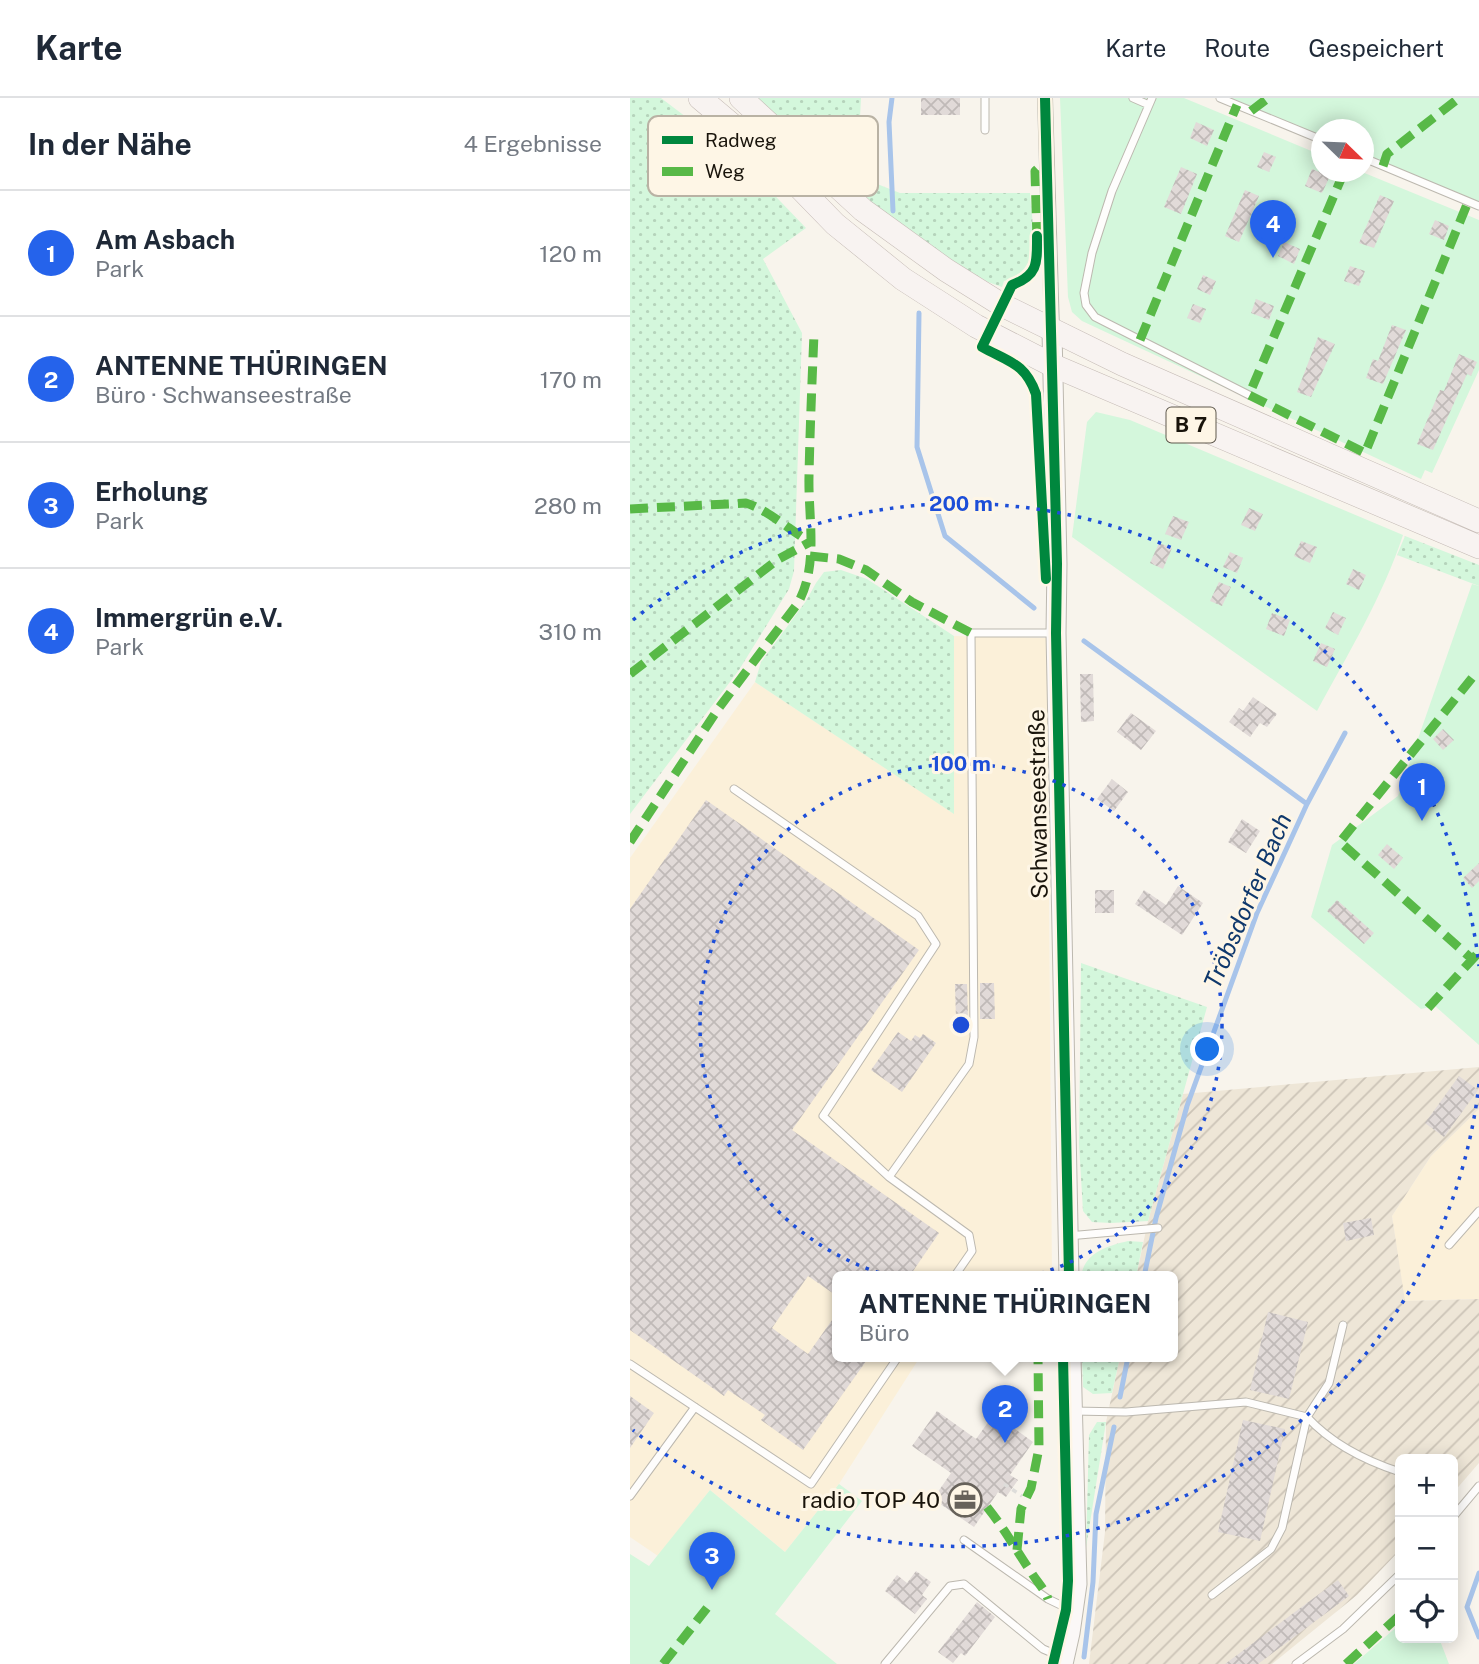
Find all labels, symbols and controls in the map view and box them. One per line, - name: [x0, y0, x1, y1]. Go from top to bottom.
- text: Karte: [35, 29, 123, 67]
- text: Karte: [1105, 34, 1166, 62]
- text: Route: [1204, 34, 1270, 62]
- text: Gespeichert: [1308, 34, 1444, 62]
- legend: [648, 116, 878, 196]
- north arrow: [1311, 119, 1374, 182]
- text: In der Nähe: [28, 126, 192, 162]
- text: Radweg: [705, 129, 777, 151]
- text: 4 Ergebnisse: [463, 130, 602, 157]
- text: Weg: [705, 160, 745, 182]
- pin: 4: [1250, 200, 1296, 258]
- text: Am Asbach: [95, 224, 235, 255]
- text: 1: [46, 240, 56, 267]
- text: 120 m: [539, 240, 602, 267]
- text: Park: [95, 255, 144, 282]
- text: ANTENNE THÜRINGEN: [95, 350, 388, 381]
- text: 2: [44, 366, 58, 393]
- text: 170 m: [540, 366, 602, 393]
- text: Büro · Schwanseestraße: [95, 381, 352, 408]
- road number: B 7: [1166, 408, 1216, 442]
- text: Erholung: [95, 476, 208, 507]
- text: 200 m: [929, 491, 993, 516]
- text: 3: [43, 492, 59, 519]
- text: 280 m: [534, 492, 602, 519]
- text: Park: [95, 507, 144, 534]
- text: Immergrün e.V.: [95, 602, 283, 633]
- text: 4: [43, 618, 59, 645]
- text: 310 m: [539, 618, 602, 645]
- text: Park: [95, 633, 144, 660]
- street label: Schwanseestraße: [1022, 709, 1053, 899]
- text: 100 m: [931, 751, 991, 776]
- pin: 1: [1399, 763, 1445, 821]
- water label: Tröbsdorfer Bach: [1198, 809, 1297, 992]
- centre of rings: [949, 1013, 973, 1037]
- your location: [1190, 1032, 1224, 1066]
- popup: [832, 1271, 1178, 1362]
- text: ANTENNE THÜRINGEN: [859, 1288, 1151, 1319]
- text: Büro: [859, 1319, 910, 1346]
- pin: 2: [982, 1385, 1028, 1443]
- map controls: [1395, 1454, 1458, 1643]
- button: +: [1395, 1454, 1458, 1517]
- office icon: radio TOP 40: [946, 1481, 984, 1519]
- place label: radio TOP 40: [802, 1486, 940, 1513]
- button: −: [1395, 1517, 1458, 1580]
- pin: 3: [689, 1532, 735, 1590]
- button: locate: [1395, 1580, 1458, 1643]

